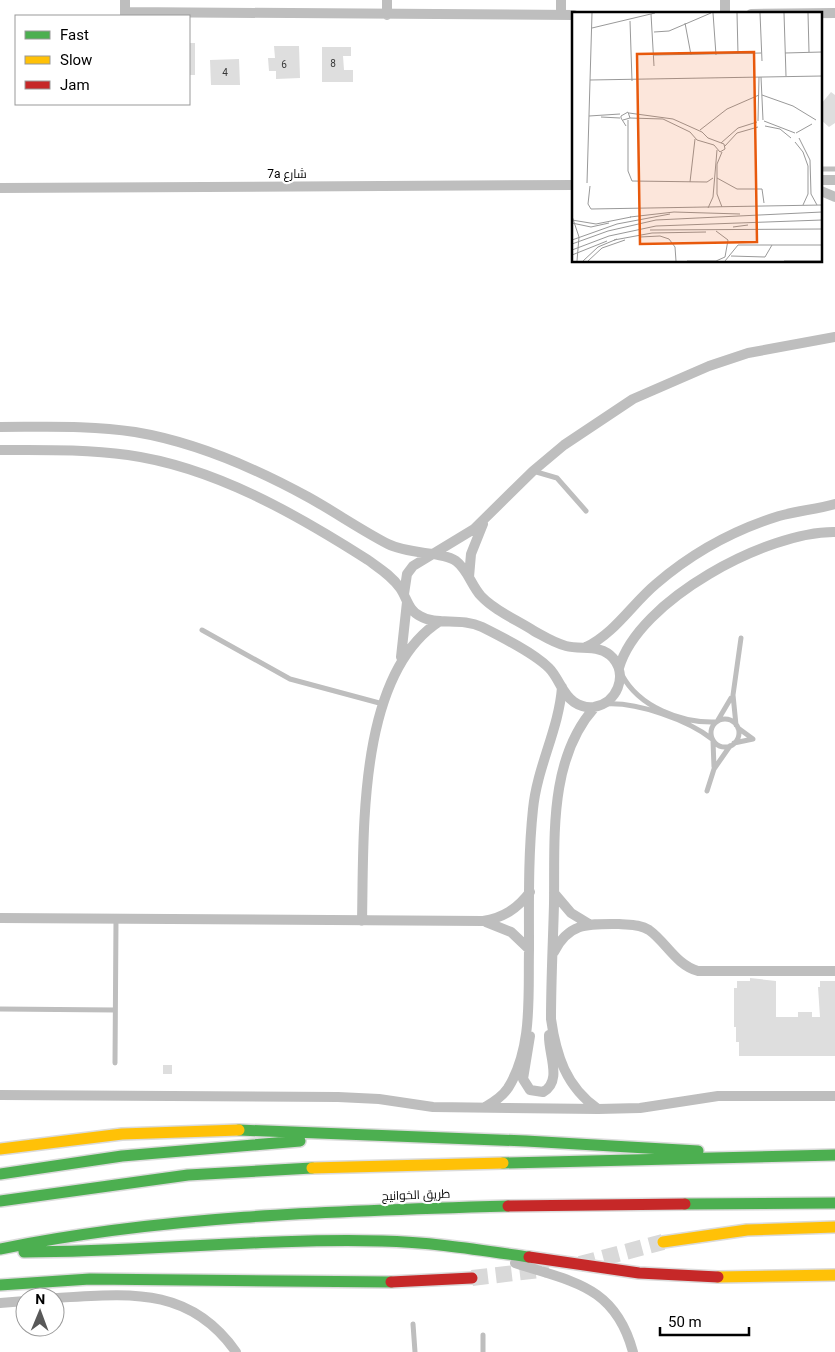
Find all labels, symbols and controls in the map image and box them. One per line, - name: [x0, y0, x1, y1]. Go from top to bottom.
- inset map: [572, 12, 822, 262]
- legend: [15, 15, 190, 105]
- text: Fast: [60, 26, 89, 44]
- text: Slow: [60, 51, 92, 69]
- house number: 8: [330, 58, 336, 69]
- house number: 6: [281, 59, 287, 70]
- house number: 4: [222, 67, 228, 78]
- text: Jam: [60, 76, 90, 94]
- street label: 7a شارع: [267, 167, 307, 182]
- street label: طريق الخوانيج: [381, 1187, 451, 1204]
- north arrow: [15, 1287, 65, 1337]
- text: N: [35, 1291, 45, 1307]
- scale bar: [660, 1304, 749, 1336]
- text: 50 m: [668, 1313, 702, 1331]

